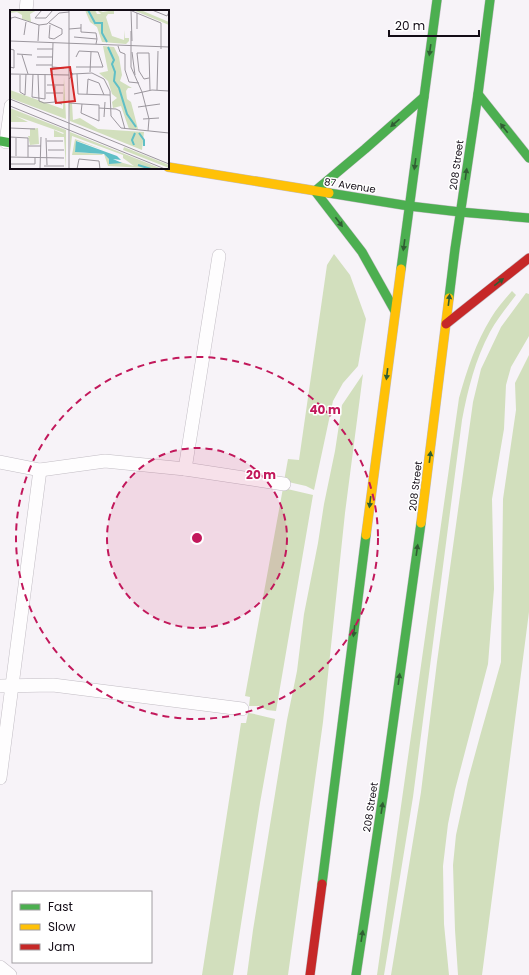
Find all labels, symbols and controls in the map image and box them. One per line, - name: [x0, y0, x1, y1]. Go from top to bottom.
- inset map: [10, 10, 169, 169]
- scale bar: [389, 12, 479, 38]
- text: 20 m: [395, 17, 425, 34]
- one-way arrow: [427, 44, 434, 56]
- one-way arrow: [390, 118, 399, 127]
- one-way arrow: [500, 122, 509, 133]
- street label: 208 Street: [446, 139, 467, 191]
- one-way arrow: [412, 158, 418, 170]
- one-way arrow: [463, 168, 469, 180]
- street label: 87 Avenue: [323, 174, 377, 197]
- one-way arrow: [335, 216, 343, 227]
- one-way arrow: [401, 239, 407, 251]
- one-way arrow: [493, 278, 504, 286]
- one-way arrow: [446, 294, 452, 306]
- one-way arrow: [384, 367, 390, 380]
- text: 40 m: [309, 401, 341, 418]
- one-way arrow: [426, 451, 433, 463]
- street label: 208 Street: [405, 460, 426, 512]
- text: 20 m: [246, 466, 276, 483]
- one-way arrow: [367, 496, 374, 509]
- centre of rings: [190, 531, 204, 545]
- one-way arrow: [414, 544, 420, 556]
- one-way arrow: [351, 625, 357, 637]
- one-way arrow: [396, 673, 403, 685]
- street label: 208 Street: [359, 781, 382, 833]
- one-way arrow: [379, 802, 385, 814]
- legend: [12, 891, 152, 963]
- text: Fast: [48, 898, 73, 915]
- text: Slow: [48, 918, 76, 935]
- one-way arrow: [359, 930, 365, 943]
- text: Jam: [48, 938, 75, 955]

